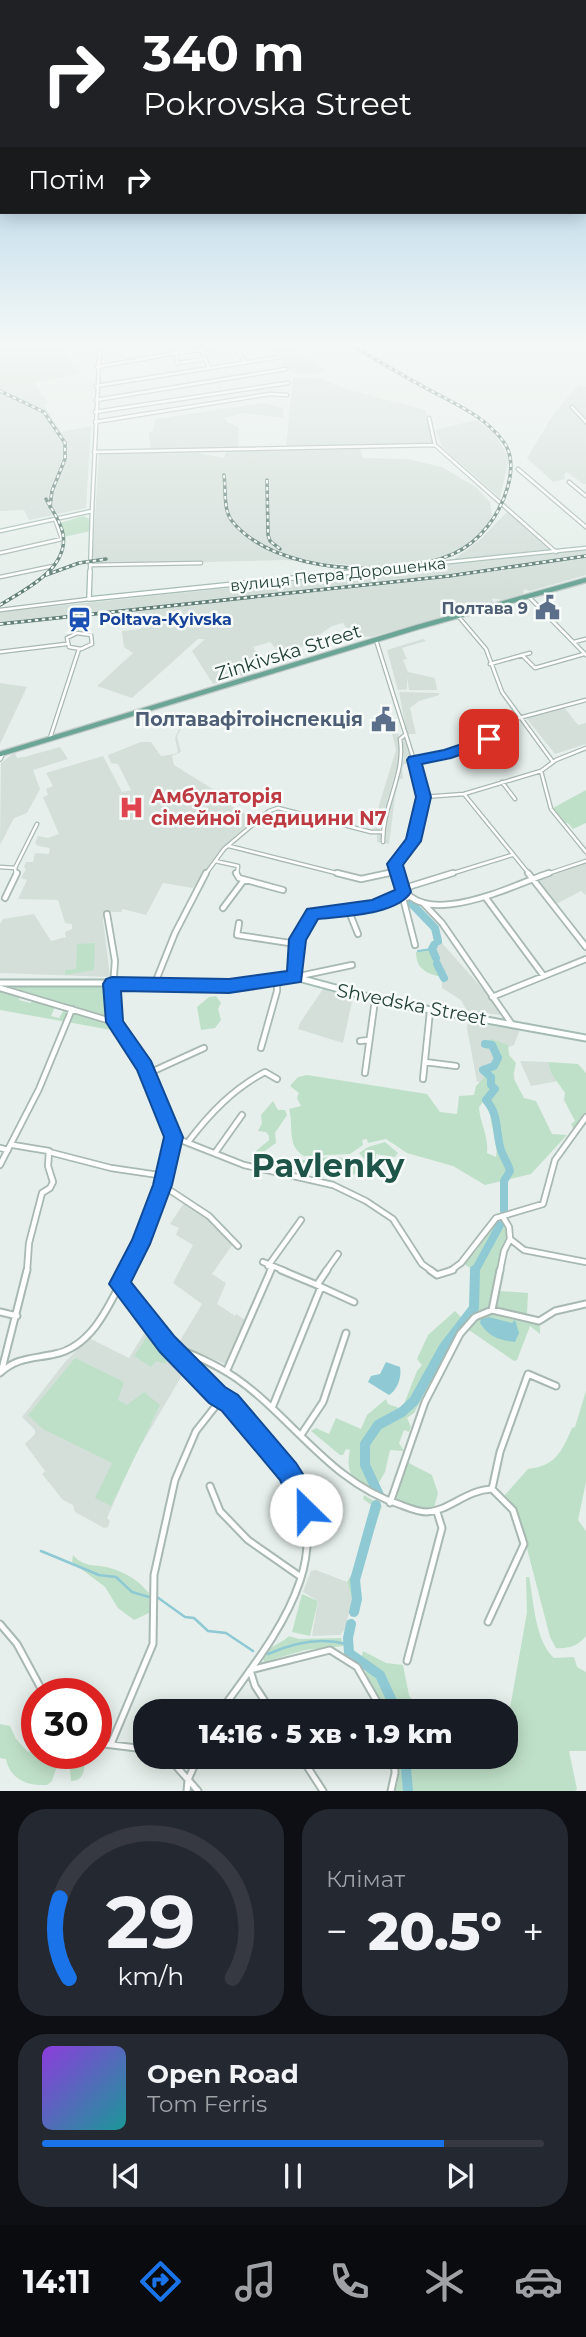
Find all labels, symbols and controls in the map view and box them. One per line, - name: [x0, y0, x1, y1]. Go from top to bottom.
- text: 340 m: [143, 24, 304, 83]
- icon: right: [28, 28, 119, 119]
- text: Pokrovska Street: [143, 84, 412, 123]
- icon: right: [119, 161, 157, 199]
- text: Потім: [28, 164, 105, 196]
- street label: вулиця Петра Дорошенка: [229, 554, 447, 595]
- public building icon: Полтава 9: [534, 594, 562, 622]
- place label: Полтава 9: [441, 599, 528, 618]
- station icon: Poltava-Kyivska: [65, 605, 93, 633]
- place label: Poltava-Kyivska: [99, 610, 232, 629]
- street label: Zinkivska Street: [213, 619, 364, 686]
- public building icon: Полтавафітоінспекція: [369, 705, 397, 733]
- place label: Полтавафітоінспекція: [135, 708, 363, 731]
- pin: [459, 709, 519, 769]
- icon: arrive: [470, 720, 508, 758]
- place label: Амбулаторія сімейної медицини N7: [151, 785, 387, 830]
- hospital icon: Амбулаторія сімейної медицини N7: [117, 793, 145, 821]
- street label: Shvedska Street: [335, 979, 489, 1030]
- district label: Pavlenky: [252, 1146, 405, 1185]
- position arrow: [269, 1473, 343, 1547]
- speed limit sign: 30: [21, 1678, 112, 1769]
- text: 14:16 · 5 хв · 1.9 km: [199, 1718, 452, 1750]
- text: Клімат: [326, 1865, 405, 1893]
- text: 29: [106, 1879, 196, 1967]
- text: 20.5°: [368, 1900, 502, 1963]
- text: −: [326, 1908, 348, 1955]
- text: +: [522, 1908, 544, 1955]
- text: km/h: [118, 1961, 184, 1991]
- text: Open Road: [147, 2058, 299, 2090]
- text: Tom Ferris: [147, 2090, 267, 2118]
- icon: previous: [107, 2157, 145, 2195]
- icon: pause: [274, 2157, 312, 2195]
- icon: next: [441, 2157, 479, 2195]
- icon: directions: [136, 2257, 185, 2306]
- icon: music: [231, 2257, 280, 2306]
- icon: phone: [325, 2257, 374, 2306]
- icon: climate: [420, 2257, 469, 2306]
- icon: car: [514, 2257, 563, 2306]
- text: 14:11: [23, 2262, 91, 2301]

